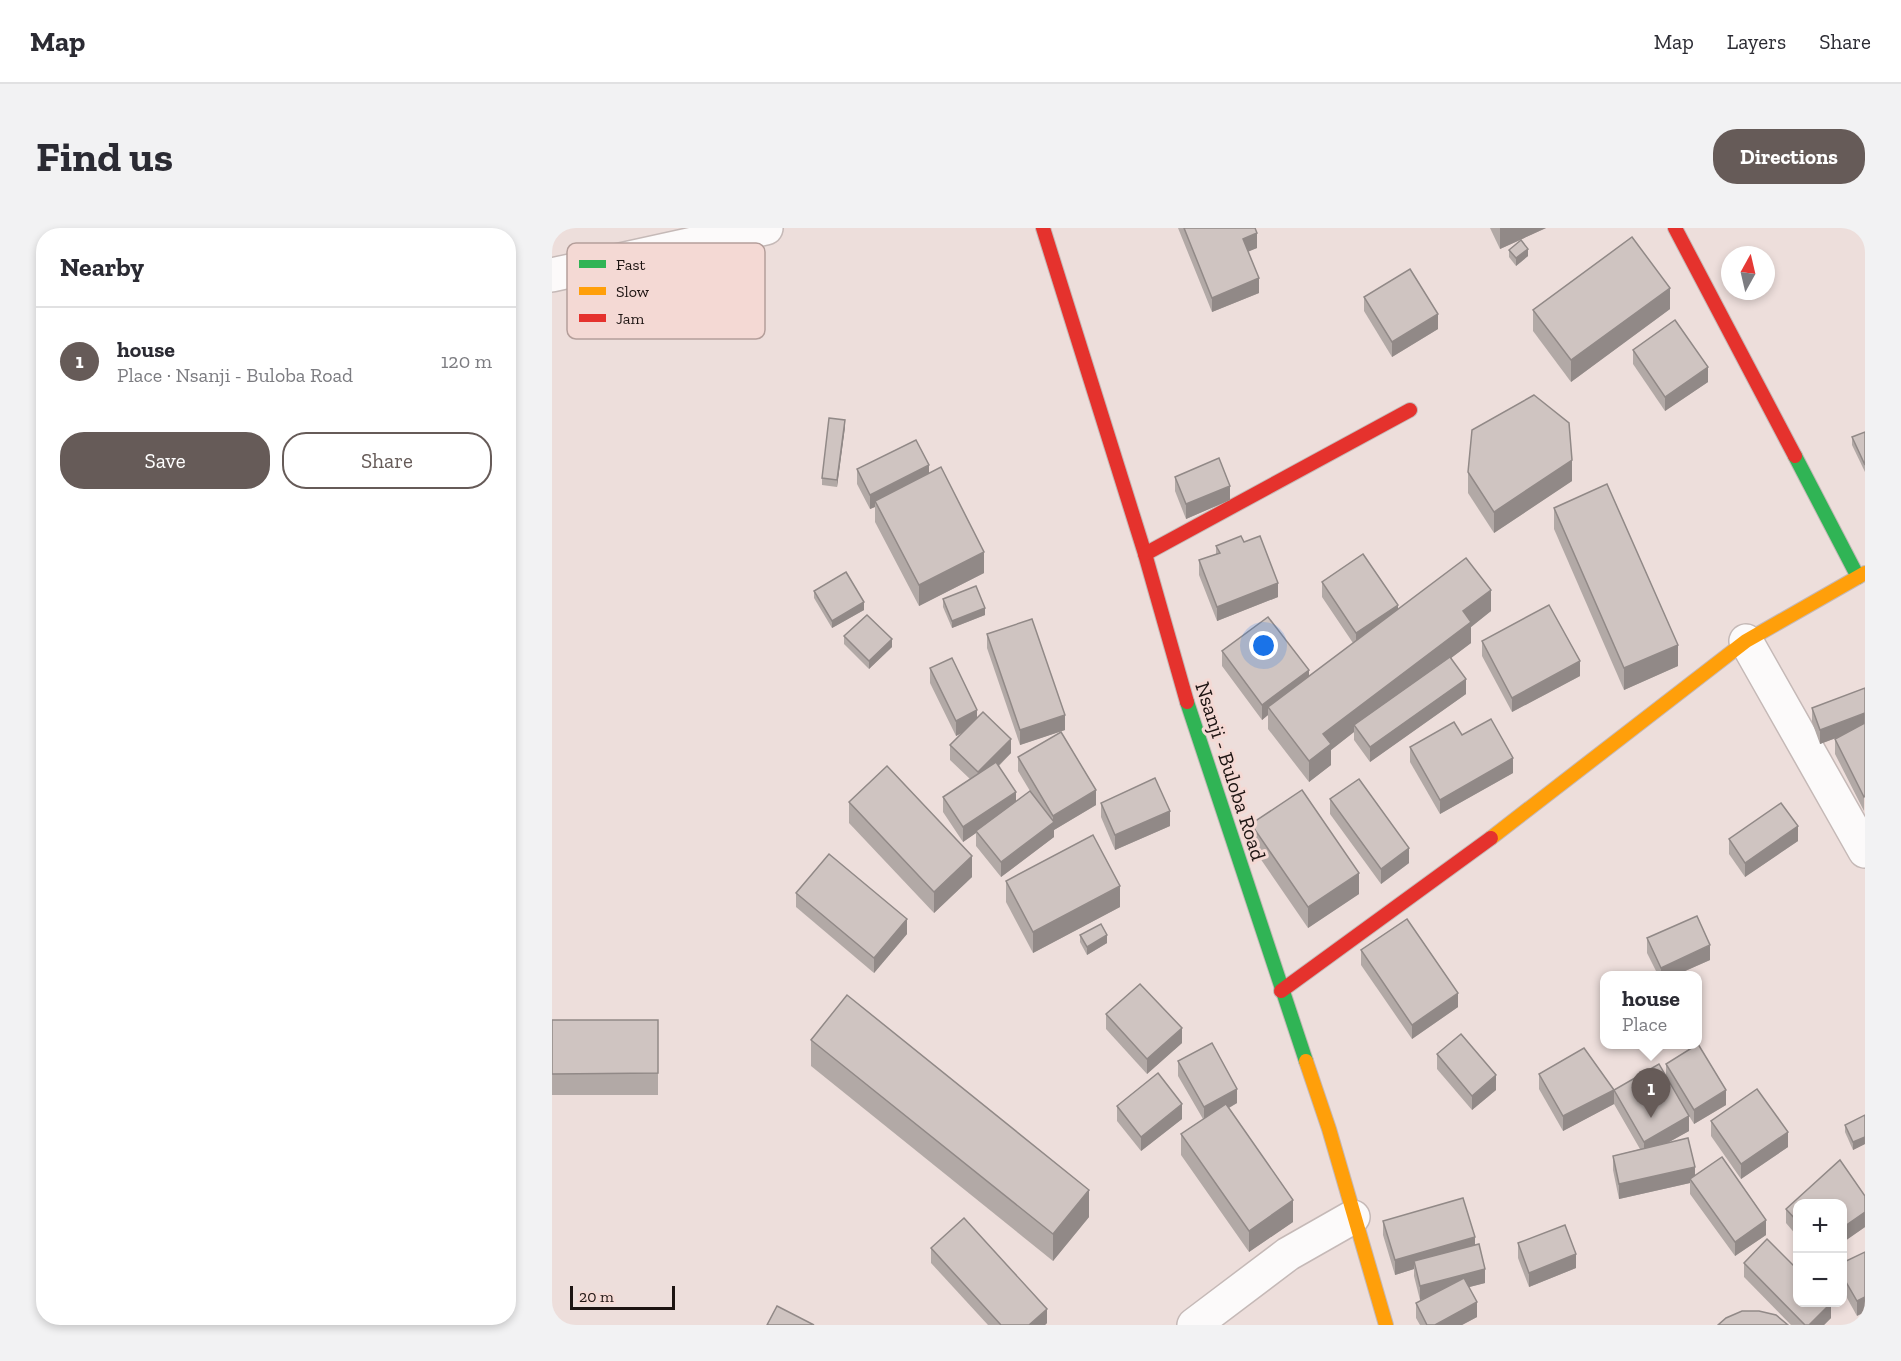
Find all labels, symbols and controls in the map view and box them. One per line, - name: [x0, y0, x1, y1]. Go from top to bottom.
- text: Map: [30, 25, 85, 58]
- text: Map: [1654, 29, 1694, 54]
- text: Layers: [1727, 29, 1786, 54]
- text: Share: [1819, 29, 1871, 54]
- button: Directions: [1713, 129, 1865, 184]
- text: Find us: [36, 131, 173, 182]
- legend: [567, 243, 765, 339]
- north arrow: [1721, 246, 1775, 300]
- text: Nearby: [60, 251, 144, 283]
- text: Fast: [616, 255, 645, 274]
- text: Slow: [616, 282, 650, 301]
- text: Jam: [616, 309, 645, 328]
- text: house: [117, 336, 175, 363]
- text: 1: [75, 349, 84, 373]
- text: 120 m: [441, 349, 492, 373]
- text: Place · Nsanji - Buloba Road: [117, 363, 353, 387]
- button: Save: [60, 432, 270, 489]
- button: Share: [282, 432, 492, 489]
- your location: [1249, 631, 1278, 660]
- street label: Nsanji - Buloba Road: [1189, 679, 1272, 864]
- popup: [1600, 971, 1702, 1049]
- text: house: [1622, 985, 1680, 1012]
- text: Place: [1622, 1012, 1667, 1036]
- pin: 1: [1632, 1068, 1670, 1118]
- map controls: [1793, 1199, 1847, 1307]
- button: +: [1793, 1199, 1847, 1253]
- button: −: [1793, 1253, 1847, 1307]
- scale bar: [570, 1283, 675, 1310]
- text: 20 m: [579, 1287, 614, 1306]

